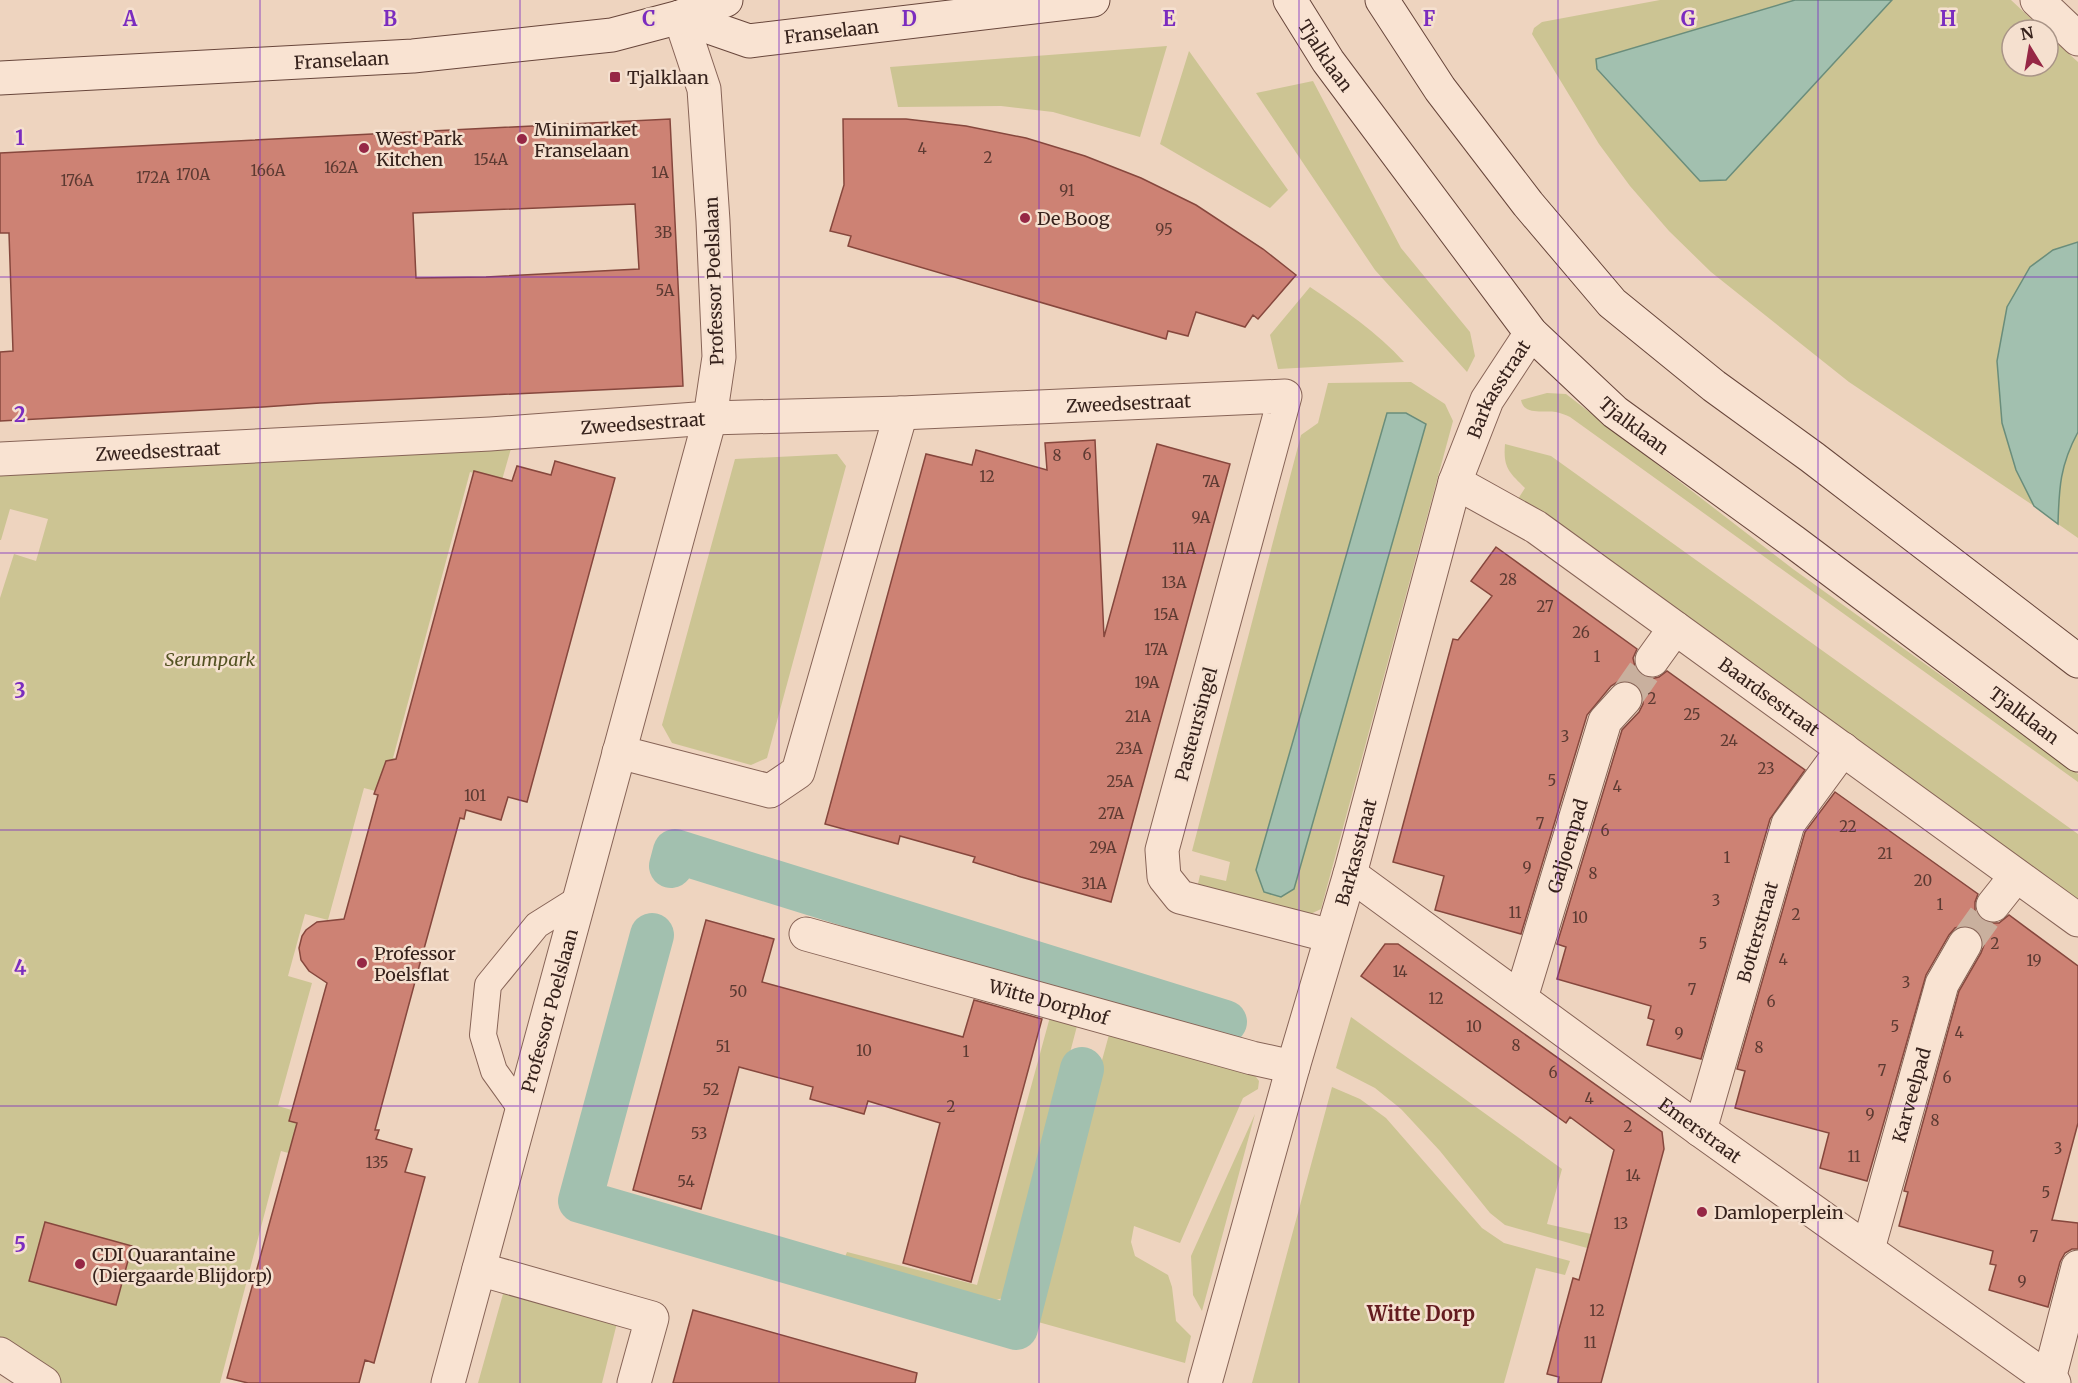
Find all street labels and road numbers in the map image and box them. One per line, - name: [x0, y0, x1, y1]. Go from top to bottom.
- street label: Franselaan: [783, 14, 880, 48]
- street label: Tjalklaan: [1293, 15, 1358, 96]
- street label: Franselaan: [293, 46, 390, 74]
- street label: Professor Poelslaan: [700, 196, 728, 366]
- street label: Barkasstraat: [1462, 335, 1535, 442]
- street label: Zweedsestraat: [1065, 389, 1192, 417]
- street label: Tjalklaan: [1594, 392, 1674, 459]
- street label: Zweedsestraat: [580, 407, 706, 439]
- street label: Zweedsestraat: [95, 436, 221, 466]
- street label: Baardsestraat: [1714, 652, 1824, 741]
- street label: Pasteursingel: [1170, 664, 1222, 783]
- street label: Tjalklaan: [1985, 681, 2064, 749]
- street label: Barkasstraat: [1330, 796, 1381, 908]
- street label: Galjoenpad: [1542, 796, 1592, 896]
- street label: Botterstraat: [1731, 879, 1782, 985]
- street label: Professor Poelslaan: [516, 926, 582, 1095]
- street label: Witte Dorphof: [985, 974, 1112, 1029]
- street label: Karveelpad: [1887, 1045, 1935, 1145]
- street label: Emerstraat: [1654, 1092, 1746, 1168]

